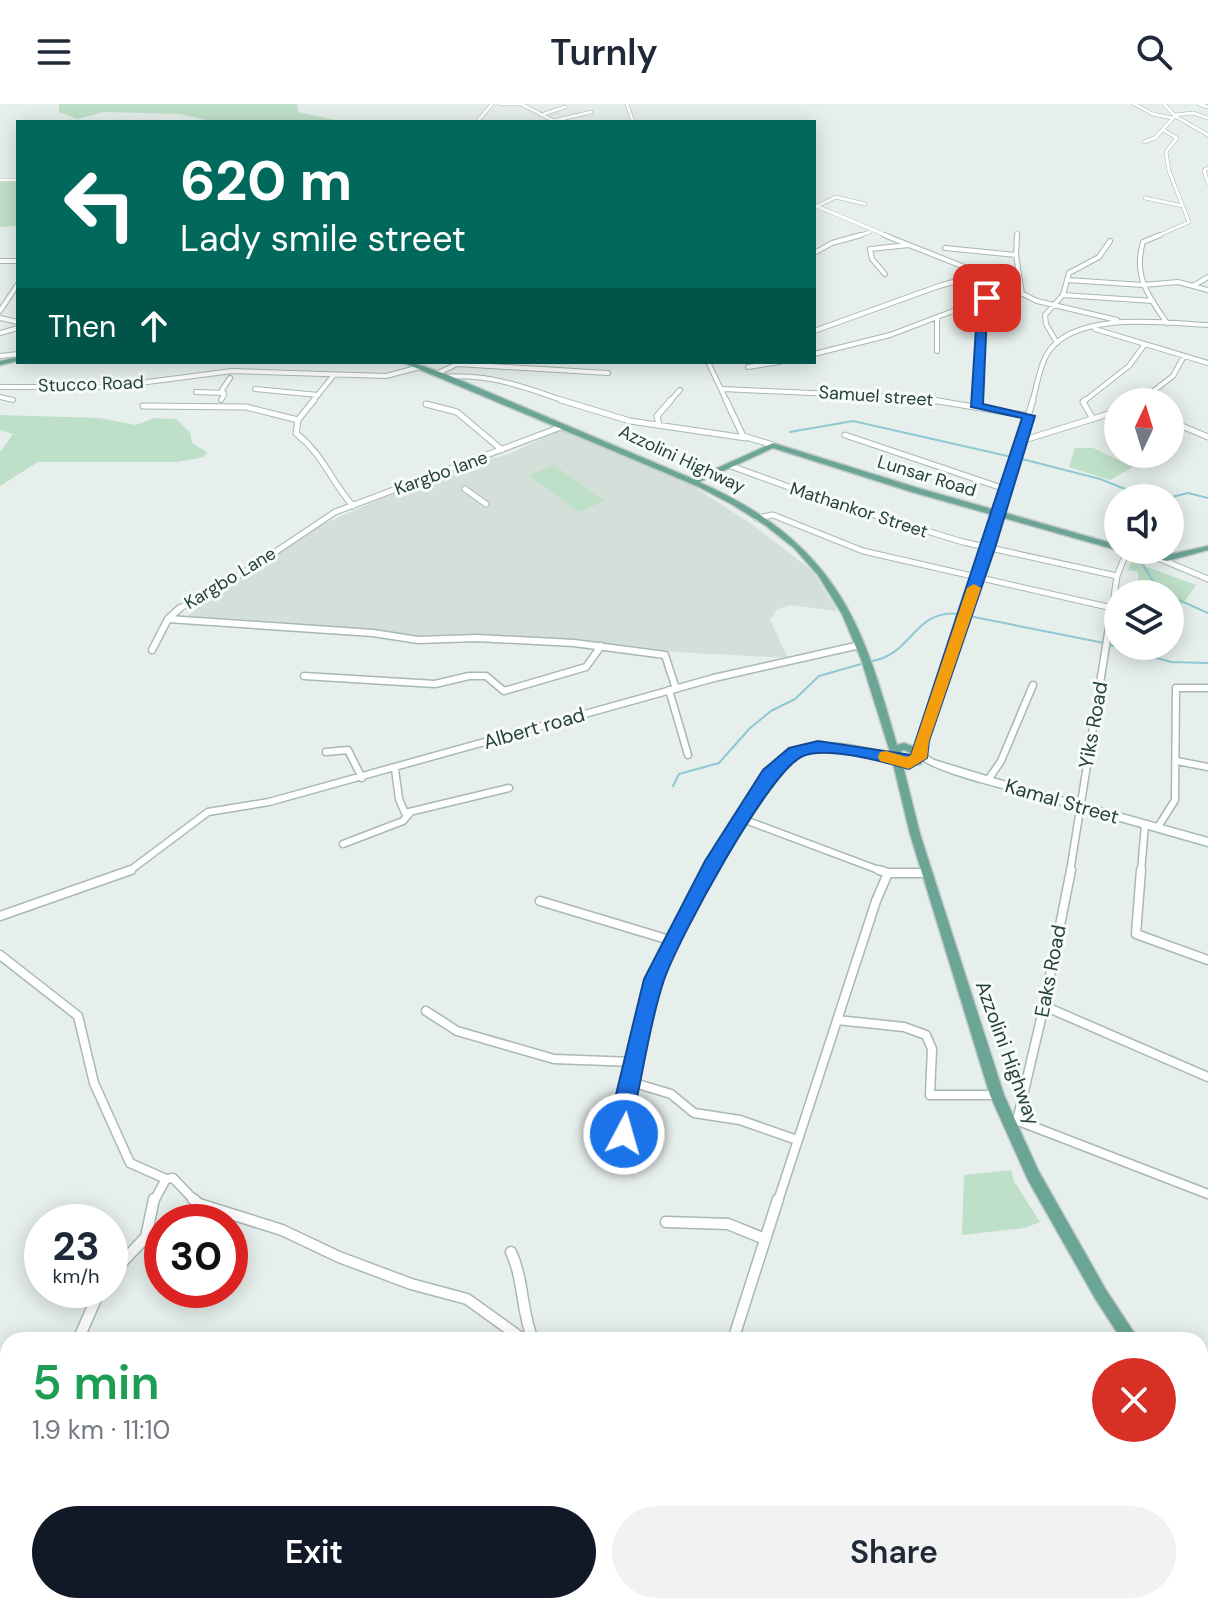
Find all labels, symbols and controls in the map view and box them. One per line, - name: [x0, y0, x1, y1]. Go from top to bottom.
- text: Turnly: [550, 29, 658, 76]
- icon: menu: [32, 30, 76, 74]
- icon: search: [1132, 30, 1176, 74]
- text: 620 m: [180, 144, 352, 217]
- icon: left: [48, 152, 152, 256]
- text: Lady smile street: [180, 215, 466, 262]
- pin: [953, 264, 1021, 332]
- icon: arrive: [965, 276, 1009, 320]
- icon: ahead: [132, 304, 176, 348]
- text: Then: [48, 307, 116, 346]
- street label: Stucco Road: [38, 370, 144, 398]
- street label: Samuel street: [818, 380, 934, 412]
- north arrow: [1104, 388, 1184, 468]
- map controls: [1104, 388, 1184, 660]
- street label: Azzolini Highway: [615, 419, 749, 499]
- street label: Kargbo lane: [391, 445, 491, 501]
- street label: Lunsar Road: [875, 450, 979, 502]
- street label: Mathankor Street: [787, 476, 931, 544]
- button: sound: [1104, 484, 1184, 564]
- street label: Kargbo Lane: [180, 541, 280, 615]
- button: layers: [1104, 580, 1184, 660]
- street label: Yiks Road: [1073, 679, 1113, 771]
- street label: Albert road: [480, 701, 588, 755]
- street label: Kamal Street: [1002, 772, 1122, 830]
- street label: Eaks Road: [1028, 923, 1072, 1019]
- street label: Azzolini Highway: [970, 977, 1046, 1129]
- position arrow: [582, 1092, 666, 1176]
- speed limit sign: 30: [144, 1204, 248, 1308]
- text: 23: [52, 1220, 100, 1272]
- text: km/h: [52, 1263, 100, 1289]
- text: 5 min: [32, 1351, 160, 1414]
- button: close: [1092, 1358, 1176, 1442]
- text: 1.9 km · 11:10: [32, 1413, 170, 1447]
- button: Exit: [32, 1506, 596, 1598]
- button: Share: [612, 1506, 1176, 1598]

